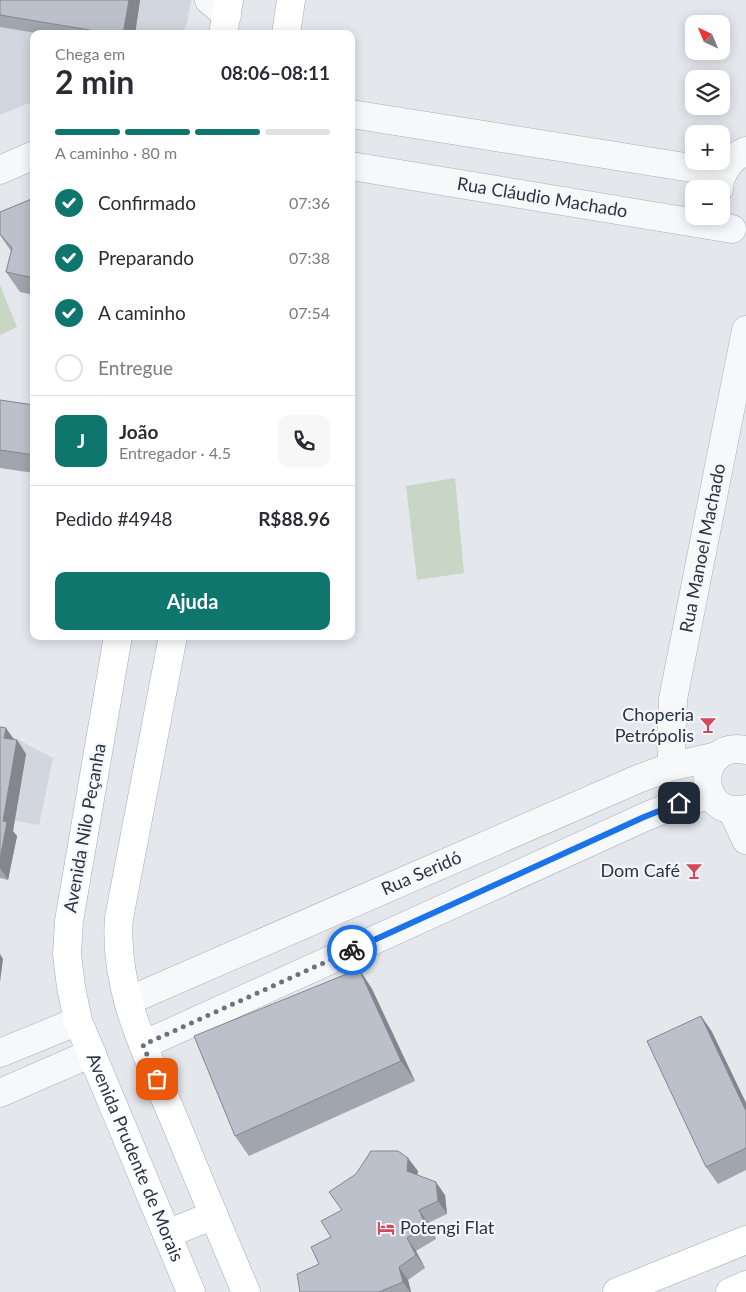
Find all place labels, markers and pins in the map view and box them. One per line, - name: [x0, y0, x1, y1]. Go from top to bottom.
- place label: Choperia Petrópolis: [615, 703, 694, 746]
- bar icon: Choperia Petrópolis: [698, 715, 718, 735]
- pin: [658, 782, 700, 824]
- place label: Dom Café: [600, 859, 680, 881]
- bar icon: Dom Café: [684, 861, 704, 881]
- pin: [136, 1058, 178, 1100]
- place label: Potengi Flat: [400, 1216, 495, 1238]
- hotel icon: Potengi Flat: [376, 1218, 396, 1238]

